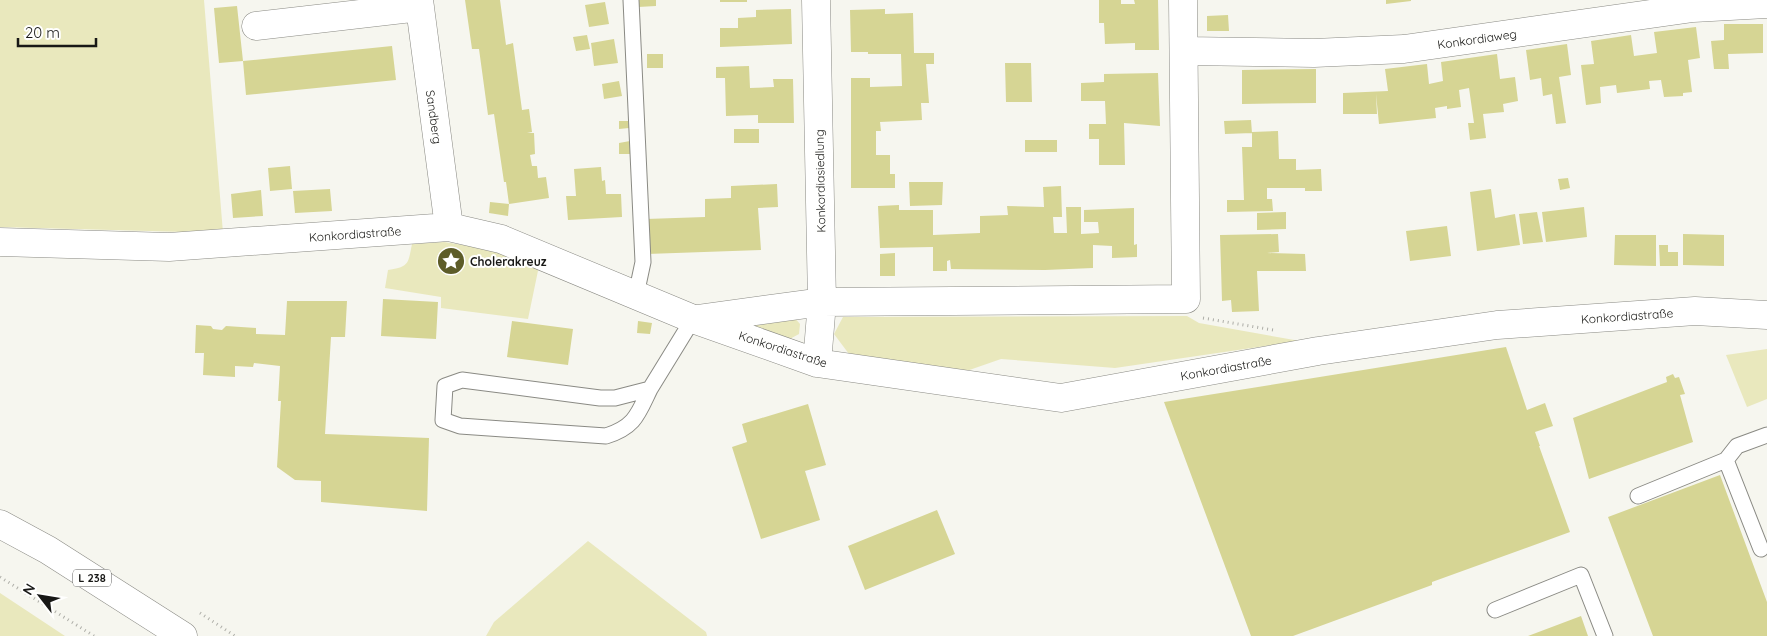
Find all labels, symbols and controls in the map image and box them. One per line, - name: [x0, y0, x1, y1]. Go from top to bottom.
- scale bar: [18, 15, 95, 47]
- text: 20 m: [25, 23, 60, 42]
- street label: Konkordiaweg: [1436, 26, 1518, 52]
- street label: Sandberg: [423, 89, 445, 145]
- street label: Konkordiasiedlung: [812, 129, 828, 233]
- street label: Konkordiastraße: [308, 223, 402, 245]
- place icon: Cholerakreuz: [436, 246, 466, 276]
- place label: Cholerakreuz: [470, 254, 547, 269]
- street label: Konkordiastraße: [1580, 305, 1674, 327]
- street label: Konkordiastraße: [737, 328, 829, 370]
- street label: Konkordiastraße: [1179, 353, 1273, 383]
- road number: L 238: [73, 570, 111, 586]
- north arrow: [15, 571, 65, 621]
- text: N: [18, 580, 39, 598]

